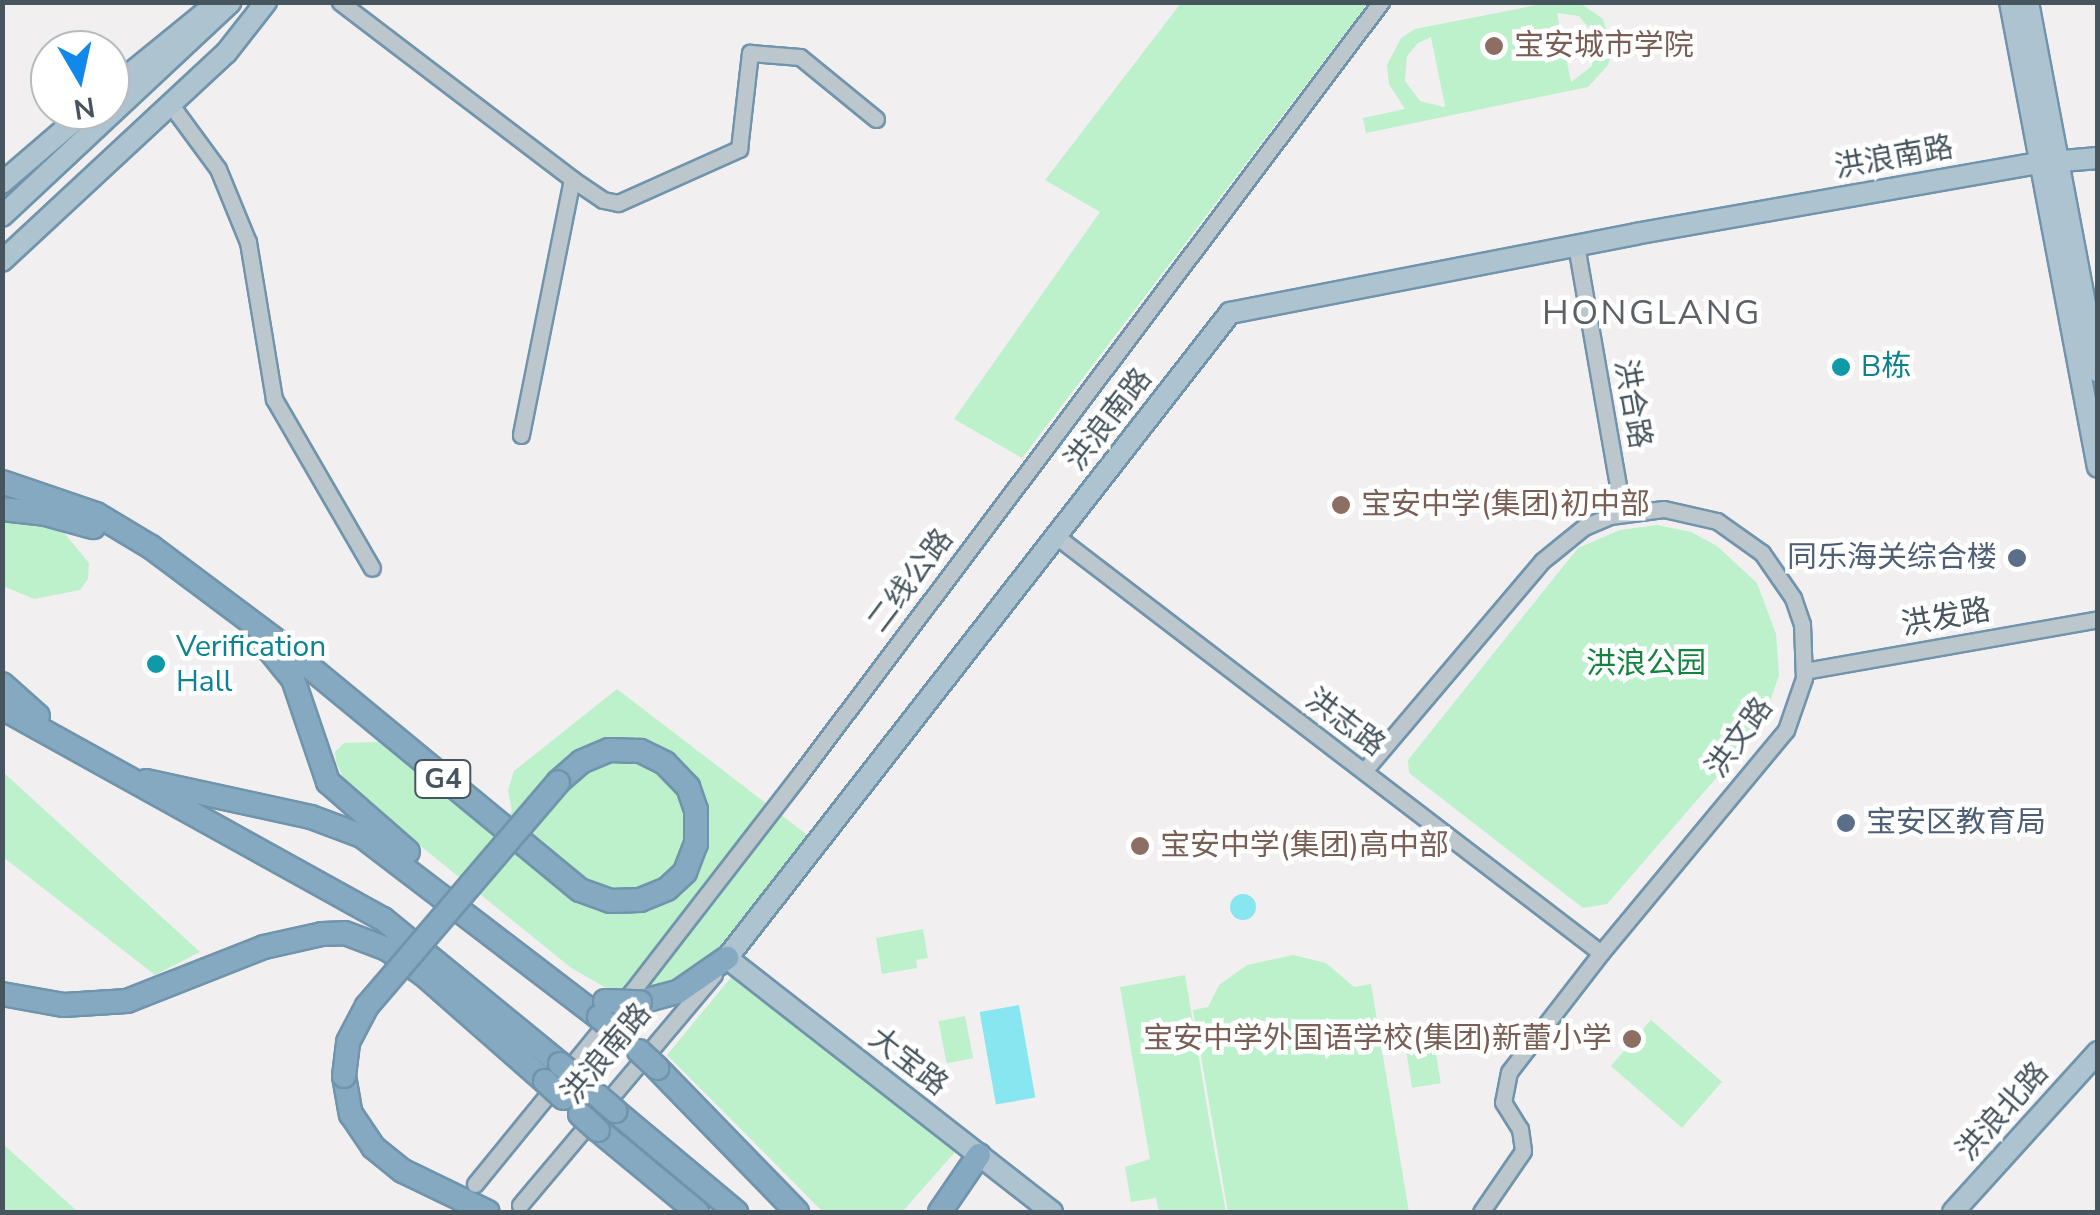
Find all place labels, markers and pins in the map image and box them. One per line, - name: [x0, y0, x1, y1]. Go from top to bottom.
- place label: 宝安城市学院: [1514, 28, 1694, 64]
- marker: 宝安城市学院: [1483, 35, 1505, 57]
- place label: B栋: [1861, 349, 1911, 385]
- marker: B栋: [1830, 356, 1852, 378]
- place label: 宝安中学(集团)初中部: [1361, 487, 1650, 523]
- marker: 宝安中学(集团)初中部: [1330, 494, 1352, 516]
- place label: 同乐海关综合楼: [1787, 540, 1997, 576]
- marker: 同乐海关综合楼: [2006, 547, 2028, 569]
- place label: Verification Hall: [176, 629, 326, 700]
- marker: Verification Hall: [145, 653, 167, 675]
- place label: 宝安区教育局: [1866, 805, 2046, 841]
- marker: 宝安区教育局: [1835, 812, 1857, 834]
- place label: 宝安中学(集团)高中部: [1160, 828, 1449, 864]
- marker: 宝安中学(集团)高中部: [1129, 835, 1151, 857]
- place label: 宝安中学外国语学校(集团)新蕾小学: [1143, 1021, 1612, 1057]
- marker: 宝安中学外国语学校(集团)新蕾小学: [1621, 1028, 1643, 1050]

